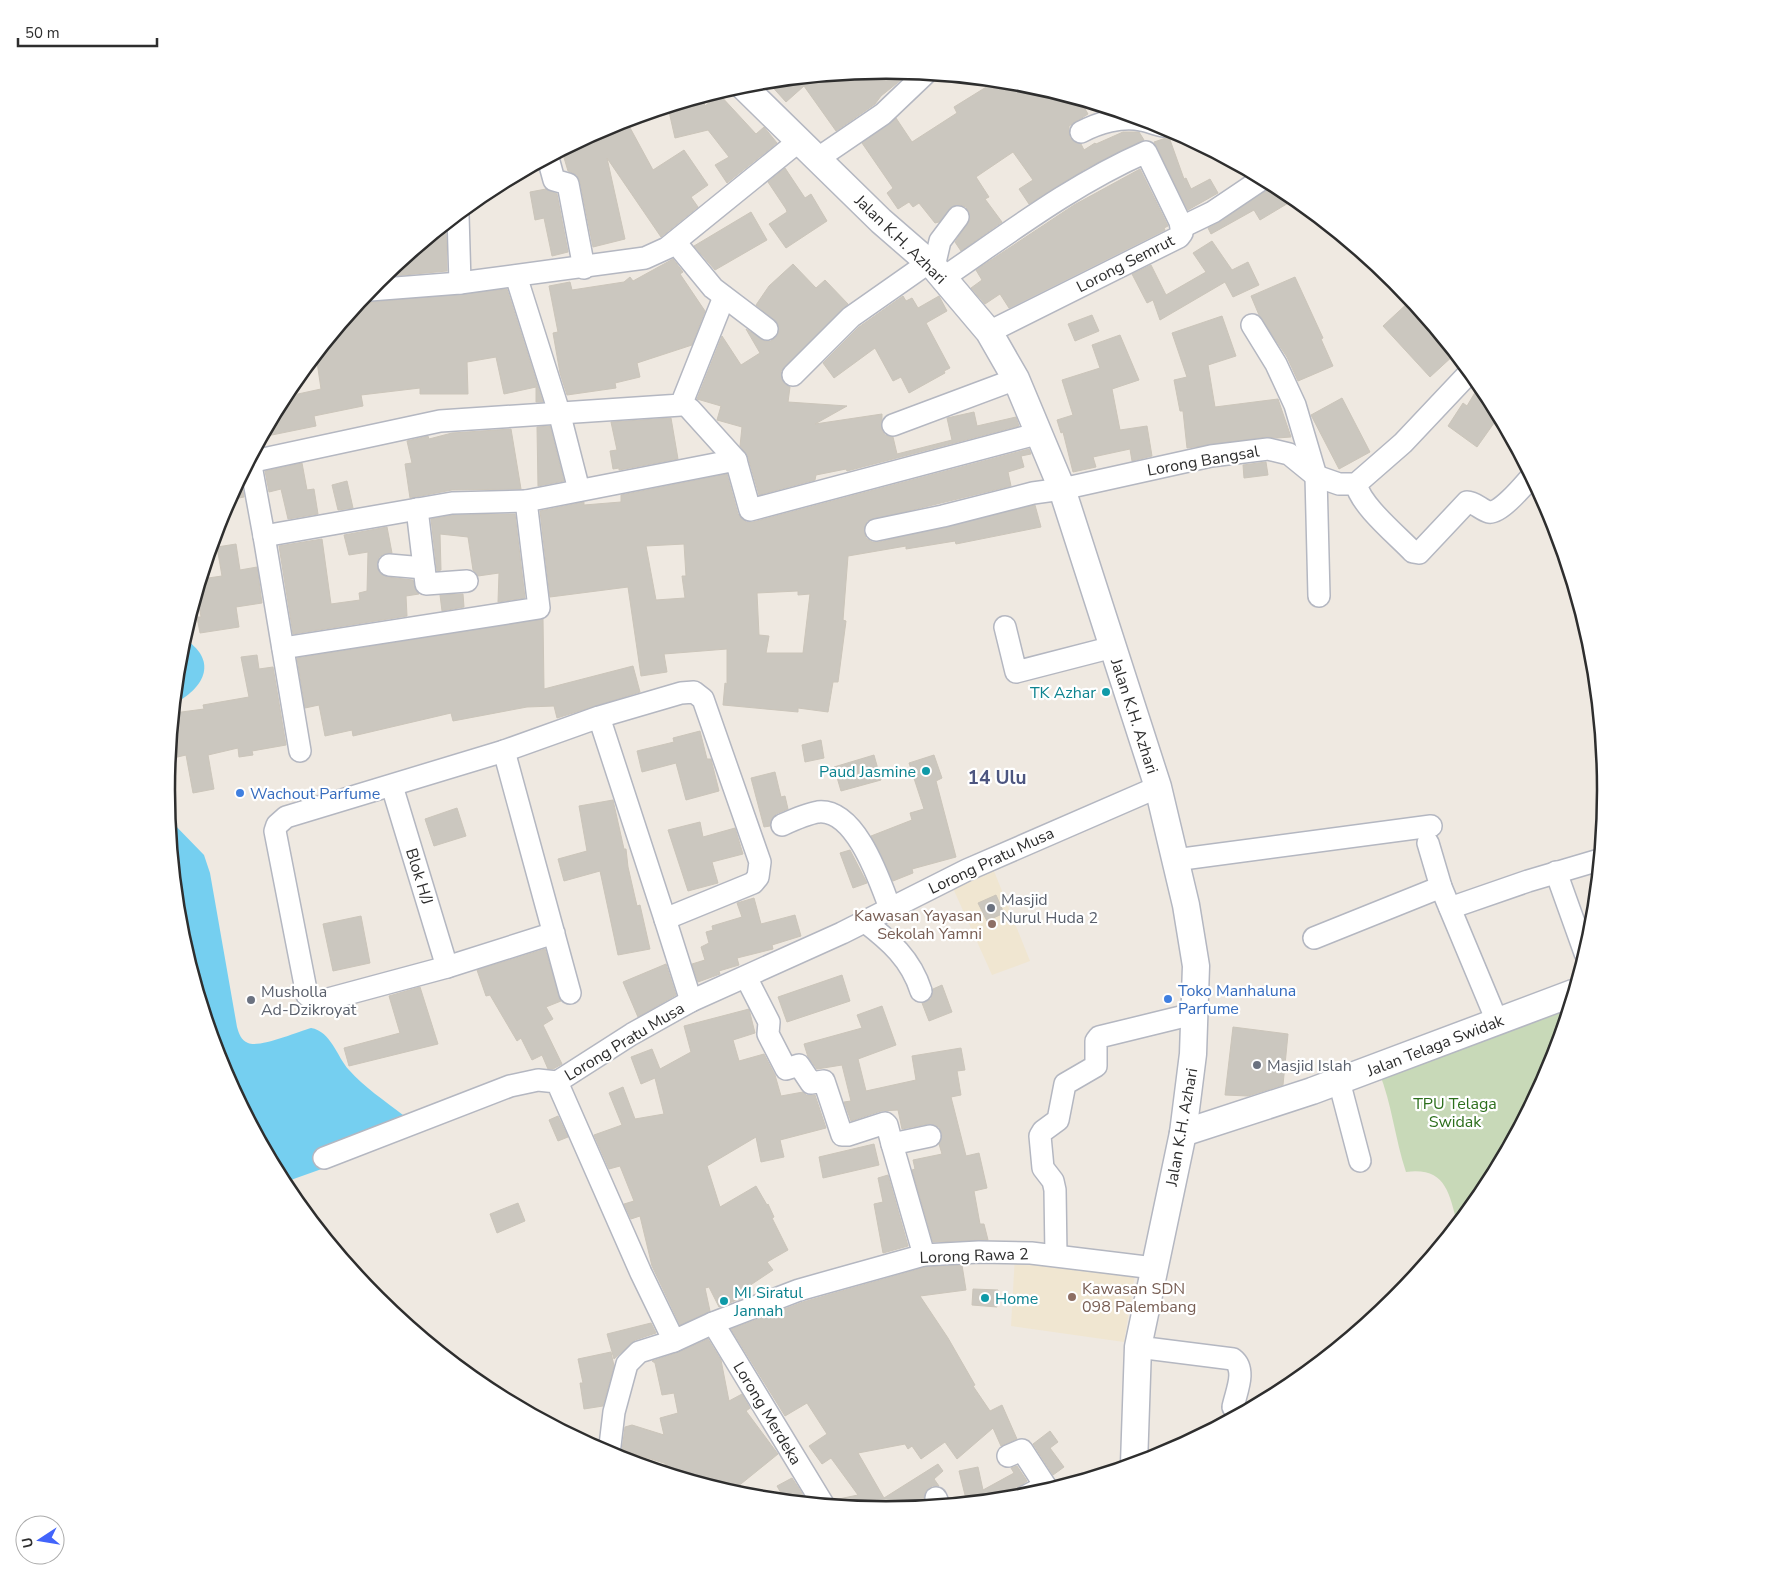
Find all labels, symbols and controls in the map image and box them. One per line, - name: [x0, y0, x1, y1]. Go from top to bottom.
- scale bar: [18, 15, 156, 47]
- text: 50 m: [25, 23, 60, 43]
- street label: Jalan K.H. Azhari: [849, 189, 951, 289]
- street label: Lorong Semrut: [1073, 230, 1178, 298]
- street label: Lorong Bangsal: [1145, 440, 1261, 482]
- street label: Jalan K.H. Azhari: [1105, 655, 1163, 777]
- place label: TK Azhar: [1030, 682, 1096, 704]
- marker: TK Azhar: [1100, 686, 1112, 698]
- place label: Paud Jasmine: [819, 761, 916, 783]
- marker: Paud Jasmine: [920, 765, 932, 777]
- district label: 14 Ulu: [967, 765, 1027, 791]
- place label: Wachout Parfume: [250, 783, 380, 805]
- marker: Wachout Parfume: [234, 787, 246, 799]
- street label: Lorong Pratu Musa: [925, 822, 1058, 900]
- street label: Blok H/J: [400, 845, 438, 907]
- place label: Masjid Nurul Huda 2: [1001, 889, 1098, 929]
- marker: Masjid Nurul Huda 2: [985, 902, 997, 914]
- place label: Kawasan Yayasan Sekolah Yamni: [854, 905, 982, 945]
- marker: Kawasan Yayasan Sekolah Yamni: [986, 918, 998, 930]
- place label: Toko Manhaluna Parfume: [1178, 980, 1296, 1020]
- place label: Musholla Ad-Dzikroyat: [261, 981, 357, 1021]
- marker: Toko Manhaluna Parfume: [1162, 993, 1174, 1005]
- marker: Musholla Ad-Dzikroyat: [245, 994, 257, 1006]
- street label: Lorong Pratu Musa: [560, 997, 689, 1086]
- street label: Jalan Telaga Swidak: [1363, 1009, 1508, 1083]
- place label: Masjid Islah: [1267, 1055, 1352, 1077]
- marker: Masjid Islah: [1251, 1059, 1263, 1071]
- street label: Jalan K.H. Azhari: [1161, 1066, 1203, 1189]
- park label: TPU Telaga Swidak: [1413, 1093, 1497, 1133]
- street label: Lorong Rawa 2: [919, 1243, 1029, 1269]
- place label: Kawasan SDN 098 Palembang: [1082, 1278, 1196, 1318]
- place label: MI Siratul Jannah: [733, 1282, 803, 1322]
- place label: Home: [995, 1288, 1038, 1310]
- marker: Kawasan SDN 098 Palembang: [1066, 1291, 1078, 1303]
- marker: Home: [979, 1292, 991, 1304]
- marker: MI Siratul Jannah: [718, 1295, 730, 1307]
- street label: Lorong Merdeka: [728, 1358, 807, 1469]
- north arrow: [15, 1515, 65, 1565]
- text: U: [17, 1536, 38, 1550]

